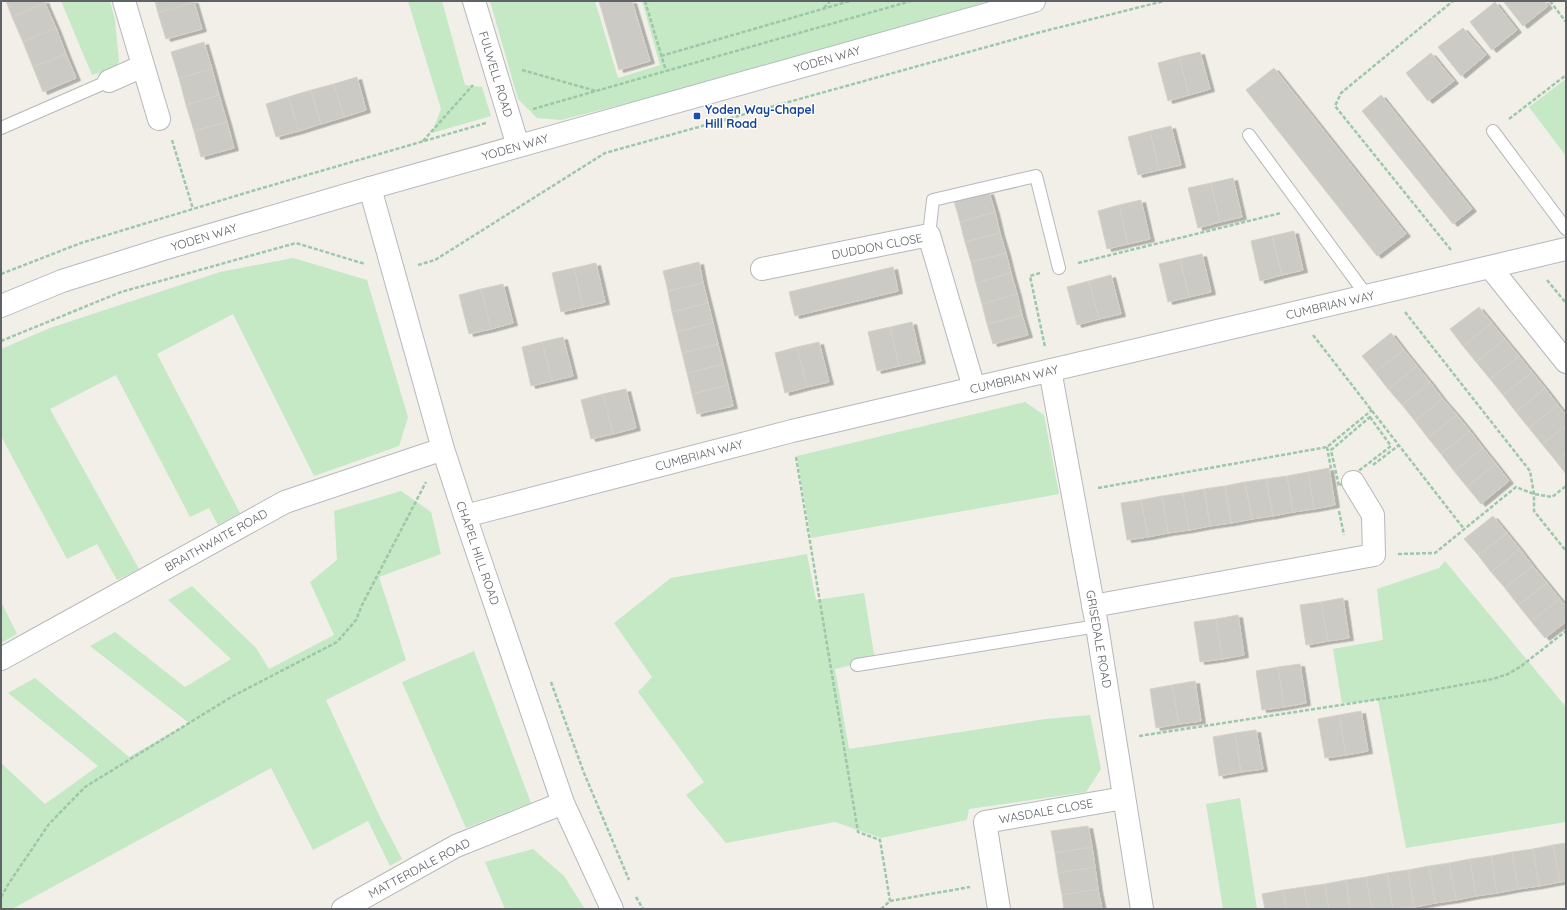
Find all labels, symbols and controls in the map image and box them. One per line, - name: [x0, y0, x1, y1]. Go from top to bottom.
- street label: FULWELL ROAD: [476, 29, 516, 119]
- street label: YODEN WAY: [792, 42, 862, 76]
- place label: Yoden Way-Chapel Hill Road: [705, 102, 815, 131]
- marker: Yoden Way-Chapel Hill Road: [692, 111, 702, 121]
- street label: YODEN WAY: [480, 130, 550, 164]
- street label: YODEN WAY: [169, 220, 239, 254]
- street label: DUDDON CLOSE: [830, 230, 924, 262]
- street label: CUMBRIAN WAY: [1284, 287, 1376, 322]
- street label: CUMBRIAN WAY: [968, 361, 1060, 396]
- street label: CUMBRIAN WAY: [653, 436, 745, 474]
- street label: CHAPEL HILL ROAD: [453, 499, 503, 607]
- street label: BRAITHWAITE ROAD: [162, 505, 270, 575]
- street label: GRISEDALE ROAD: [1083, 589, 1115, 690]
- street label: WASDALE CLOSE: [998, 795, 1095, 827]
- street label: MATTERDALE ROAD: [366, 835, 473, 901]

